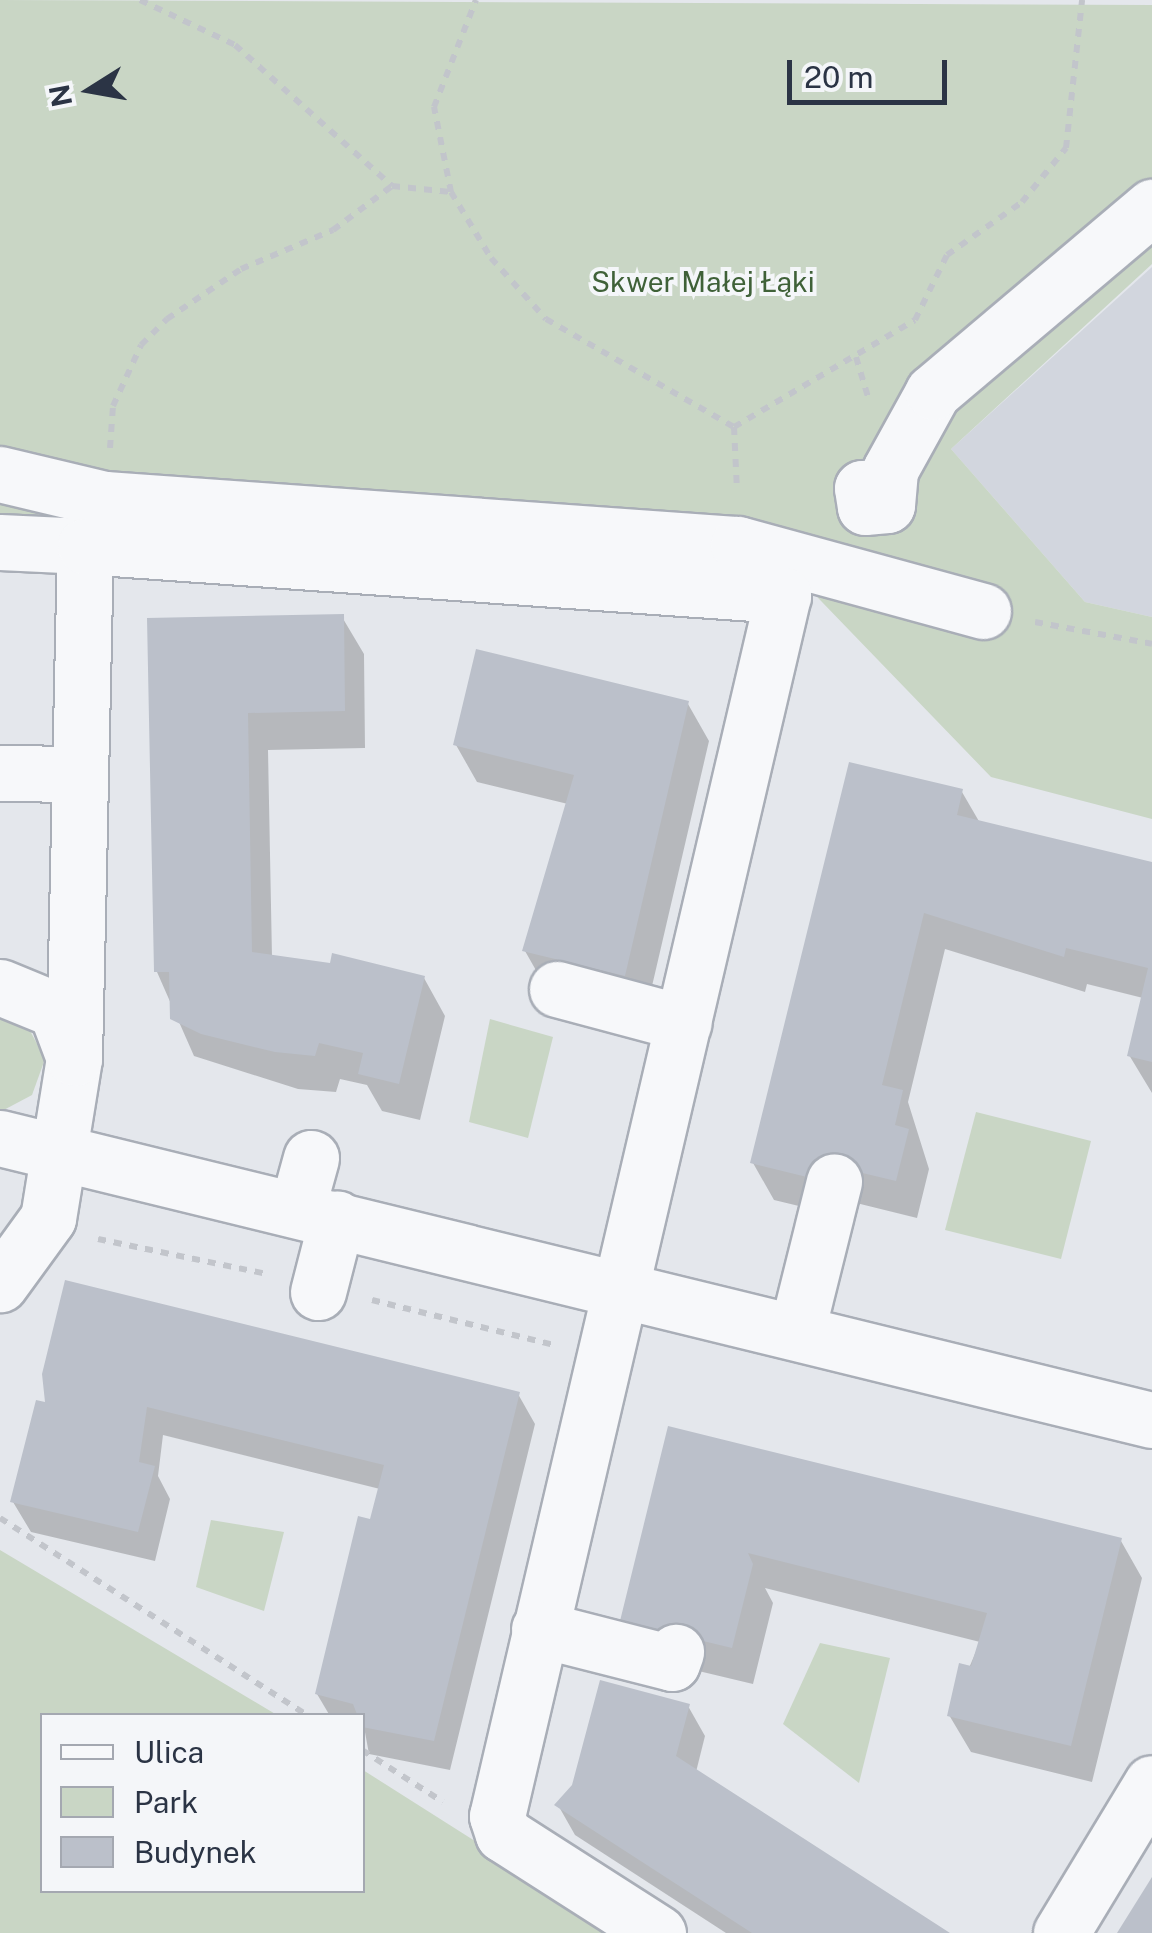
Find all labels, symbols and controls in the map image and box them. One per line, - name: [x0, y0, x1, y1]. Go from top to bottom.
- north arrow: [40, 40, 140, 140]
- scale bar: [792, 40, 952, 102]
- text: 20 m: [804, 59, 873, 95]
- text: N: [42, 82, 78, 110]
- park label: Skwer Małej Łąki: [591, 265, 815, 299]
- legend: [40, 1713, 365, 1893]
- text: Ulica: [134, 1734, 204, 1770]
- text: Park: [134, 1784, 198, 1820]
- text: Budynek: [134, 1834, 257, 1870]

